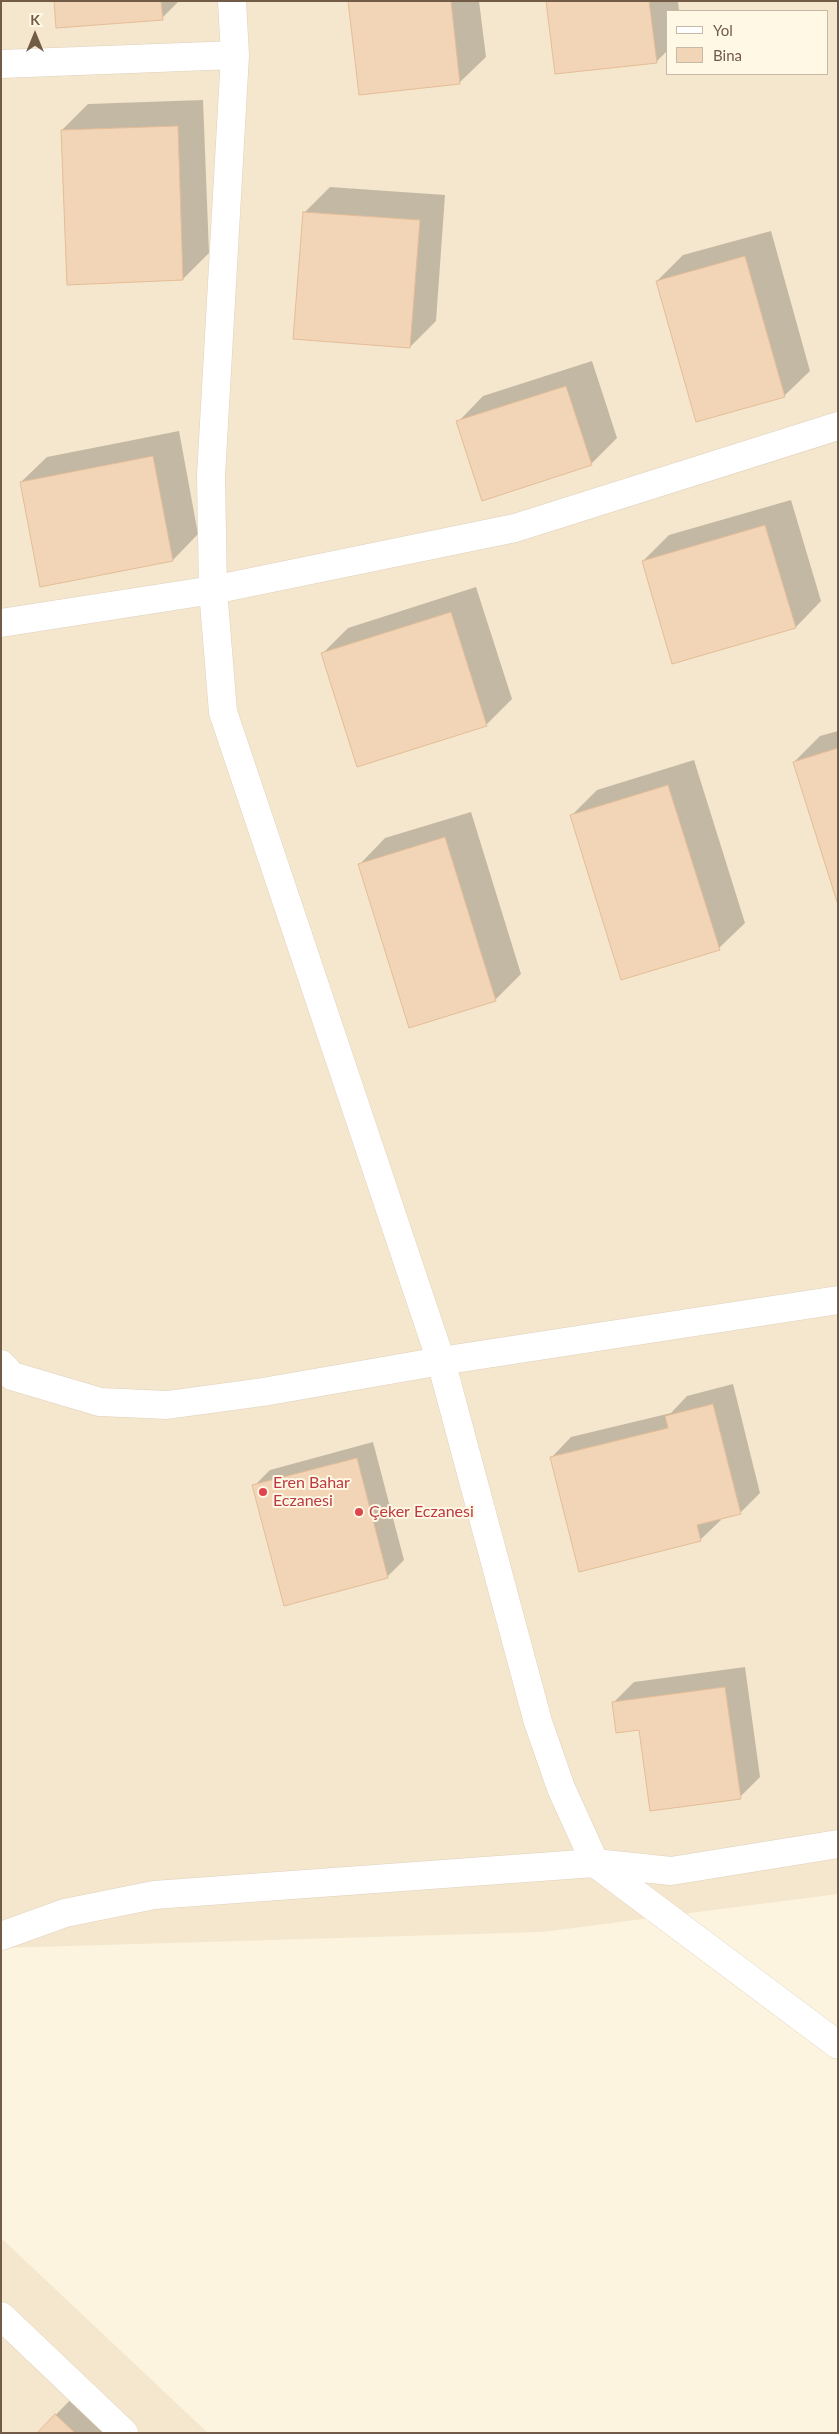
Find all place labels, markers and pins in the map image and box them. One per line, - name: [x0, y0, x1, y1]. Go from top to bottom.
- place label: Eren Bahar Eczanesi: [273, 1473, 350, 1511]
- marker: Eren Bahar Eczanesi: [257, 1486, 269, 1498]
- place label: Çeker Eczanesi: [369, 1502, 474, 1522]
- marker: Çeker Eczanesi: [353, 1506, 365, 1518]

